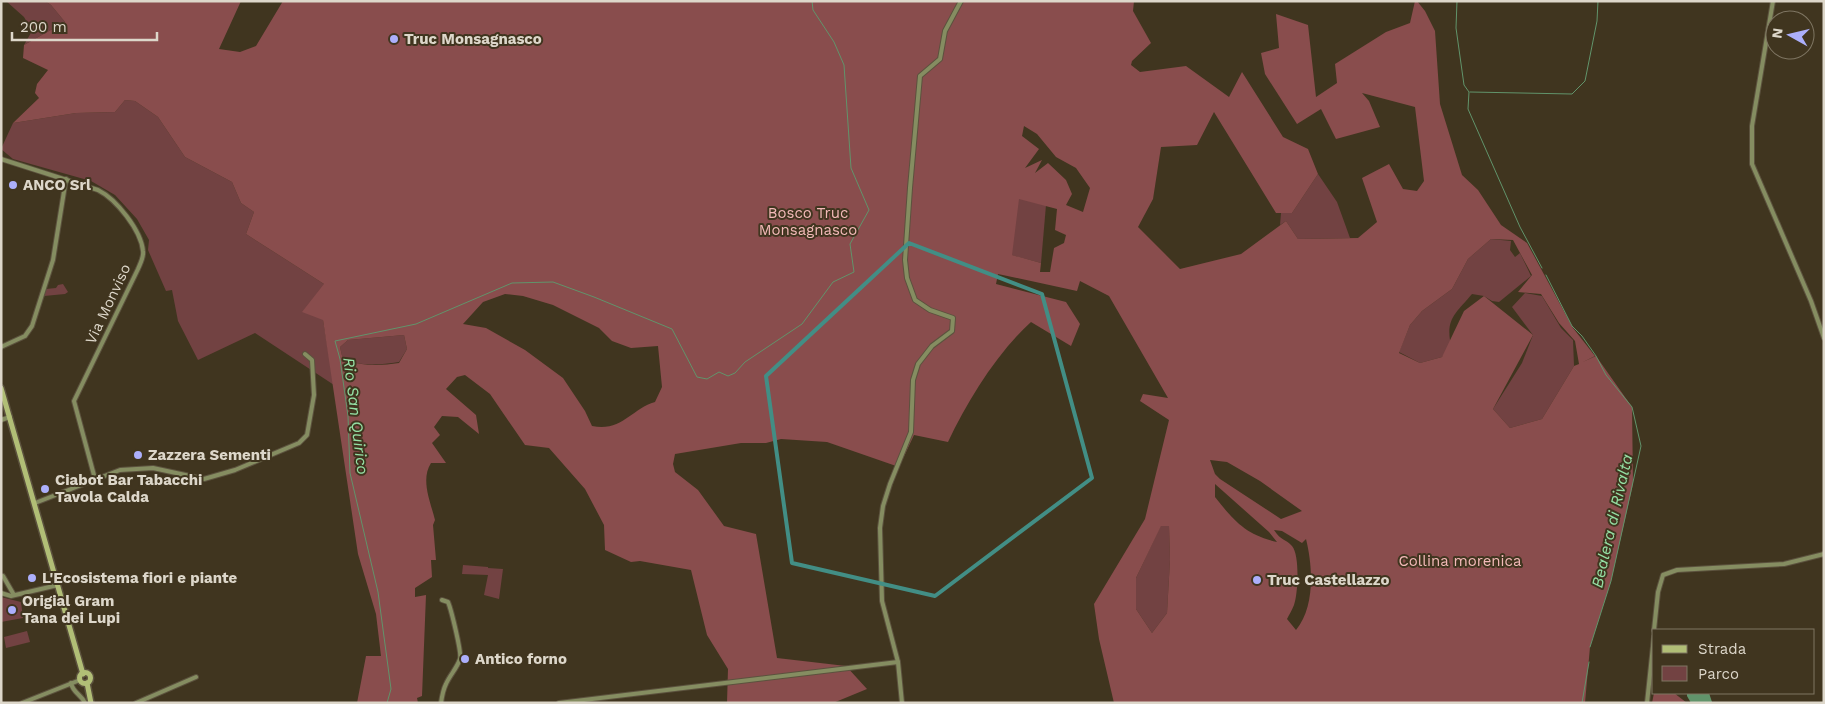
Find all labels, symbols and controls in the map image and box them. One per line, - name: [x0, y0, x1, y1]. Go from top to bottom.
- scale bar: [12, 10, 158, 42]
- north arrow: [1765, 10, 1815, 60]
- text: 200 m: [20, 18, 67, 36]
- text: N: [1768, 27, 1786, 39]
- place label: Truc Monsagnasco: [404, 30, 542, 48]
- marker: Truc Monsagnasco: [388, 33, 400, 45]
- place label: ANCO Srl: [23, 176, 91, 194]
- marker: ANCO Srl: [7, 179, 19, 191]
- park label: Bosco Truc Monsagnasco: [759, 204, 857, 239]
- street label: Via Monviso: [82, 261, 134, 347]
- water label: Rio San Quirico: [339, 356, 373, 476]
- place label: Zazzera Sementi: [148, 446, 271, 464]
- marker: Zazzera Sementi: [132, 449, 144, 461]
- water label: Bealera di Rivalta: [1587, 452, 1637, 590]
- place label: Ciabot Bar Tabacchi Tavola Calda: [55, 471, 202, 506]
- marker: Ciabot Bar Tabacchi Tavola Calda: [39, 483, 51, 495]
- park label: Collina morenica: [1398, 552, 1522, 570]
- place label: L'Ecosistema fiori e piante: [42, 569, 238, 587]
- place label: Truc Castellazzo: [1267, 571, 1390, 589]
- marker: L'Ecosistema fiori e piante: [26, 572, 38, 584]
- marker: Truc Castellazzo: [1251, 574, 1263, 586]
- place label: Origial Gram Tana dei Lupi: [22, 592, 120, 627]
- marker: Origial Gram Tana dei Lupi: [6, 604, 18, 616]
- legend: [1652, 629, 1815, 694]
- text: Strada: [1698, 640, 1747, 658]
- place label: Antico forno: [475, 650, 567, 668]
- marker: Antico forno: [459, 653, 471, 665]
- text: Parco: [1698, 665, 1739, 683]

